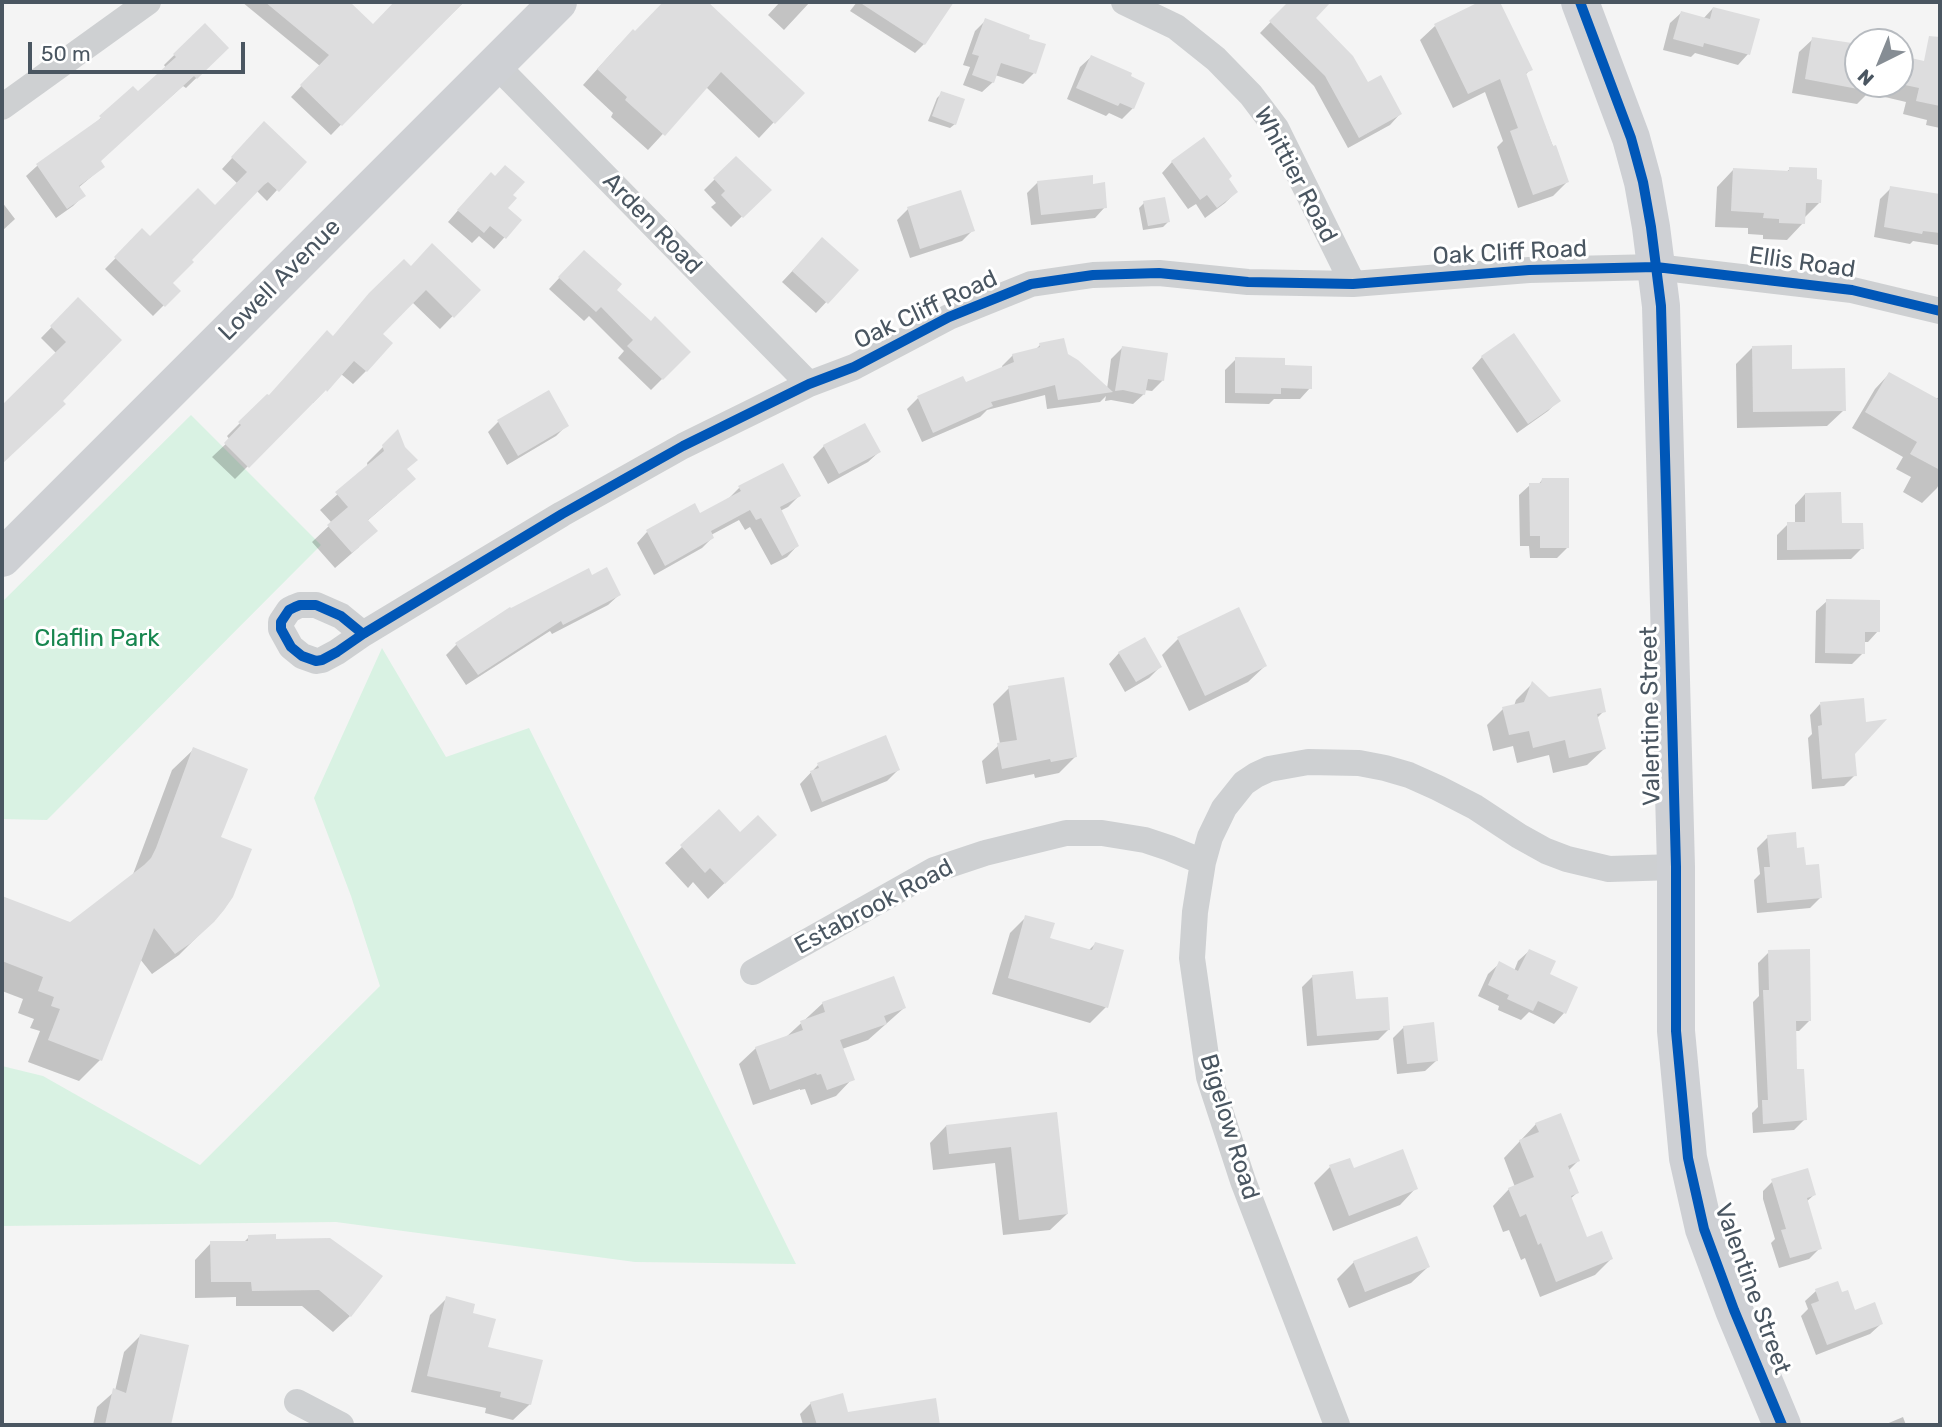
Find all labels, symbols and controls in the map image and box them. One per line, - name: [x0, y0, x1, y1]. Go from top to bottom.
- scale bar: [32, 28, 248, 72]
- north arrow: [1844, 28, 1914, 98]
- text: 50 m: [41, 41, 91, 66]
- text: N: [1853, 64, 1879, 90]
- street label: Whittier Road: [1247, 102, 1343, 248]
- street label: Arden Road: [597, 167, 707, 281]
- street label: Lowell Avenue: [213, 213, 347, 347]
- street label: Oak Cliff Road: [1432, 235, 1588, 271]
- street label: Ellis Road: [1747, 241, 1857, 285]
- street label: Oak Cliff Road: [850, 264, 1002, 356]
- park label: Claflin Park: [34, 625, 160, 653]
- street label: Valentine Street: [1635, 626, 1667, 806]
- street label: Estabrook Road: [790, 853, 958, 961]
- street label: Bigelow Road: [1193, 1051, 1265, 1203]
- street label: Valentine Street: [1708, 1200, 1796, 1378]

